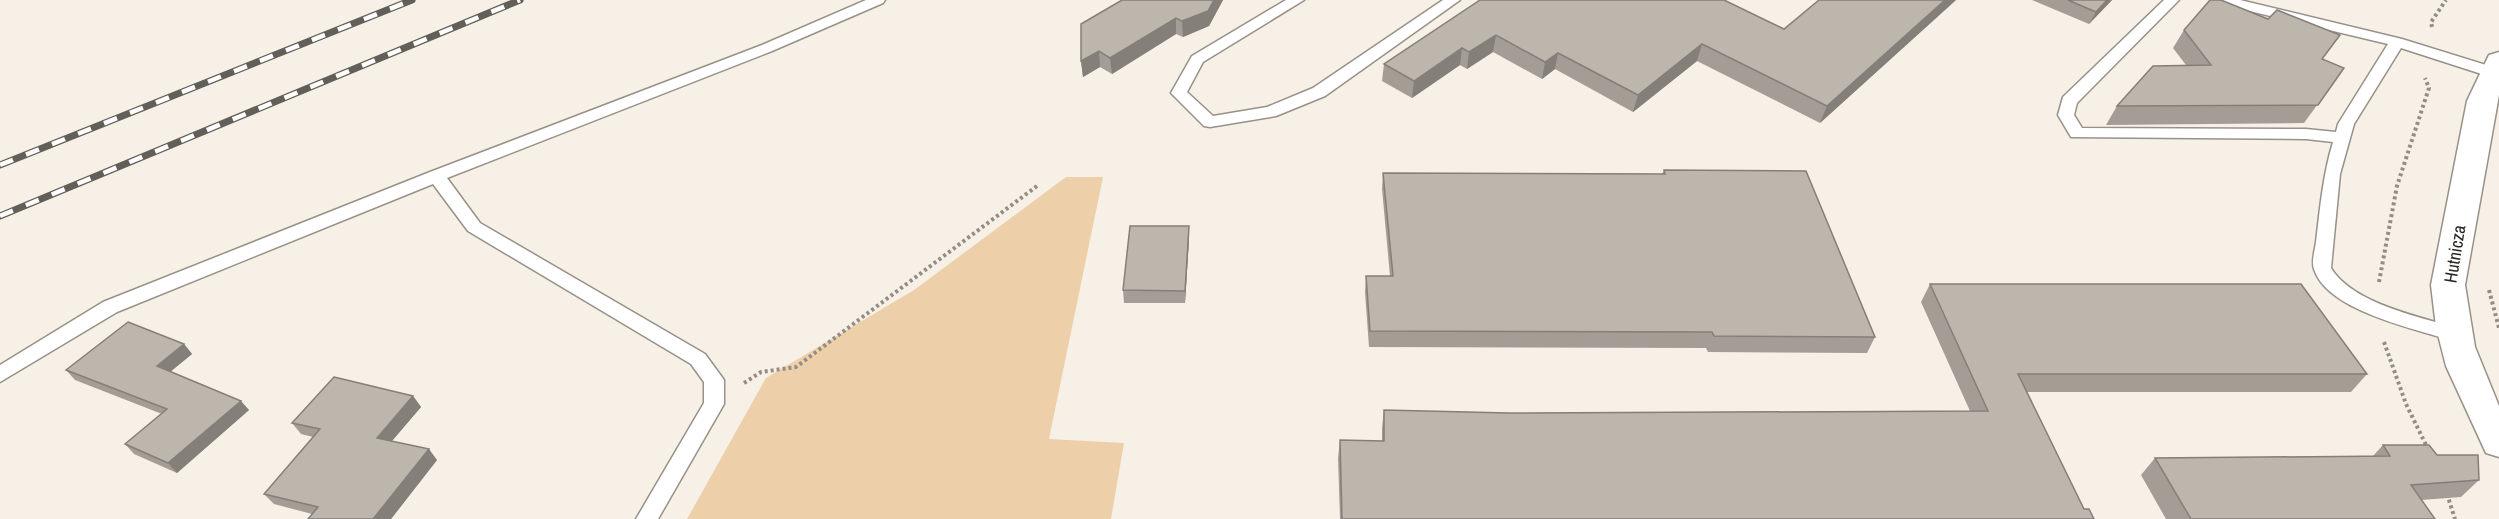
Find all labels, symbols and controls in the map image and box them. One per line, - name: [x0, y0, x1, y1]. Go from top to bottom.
- street label: Hutnicza: [2438, 223, 2471, 285]

